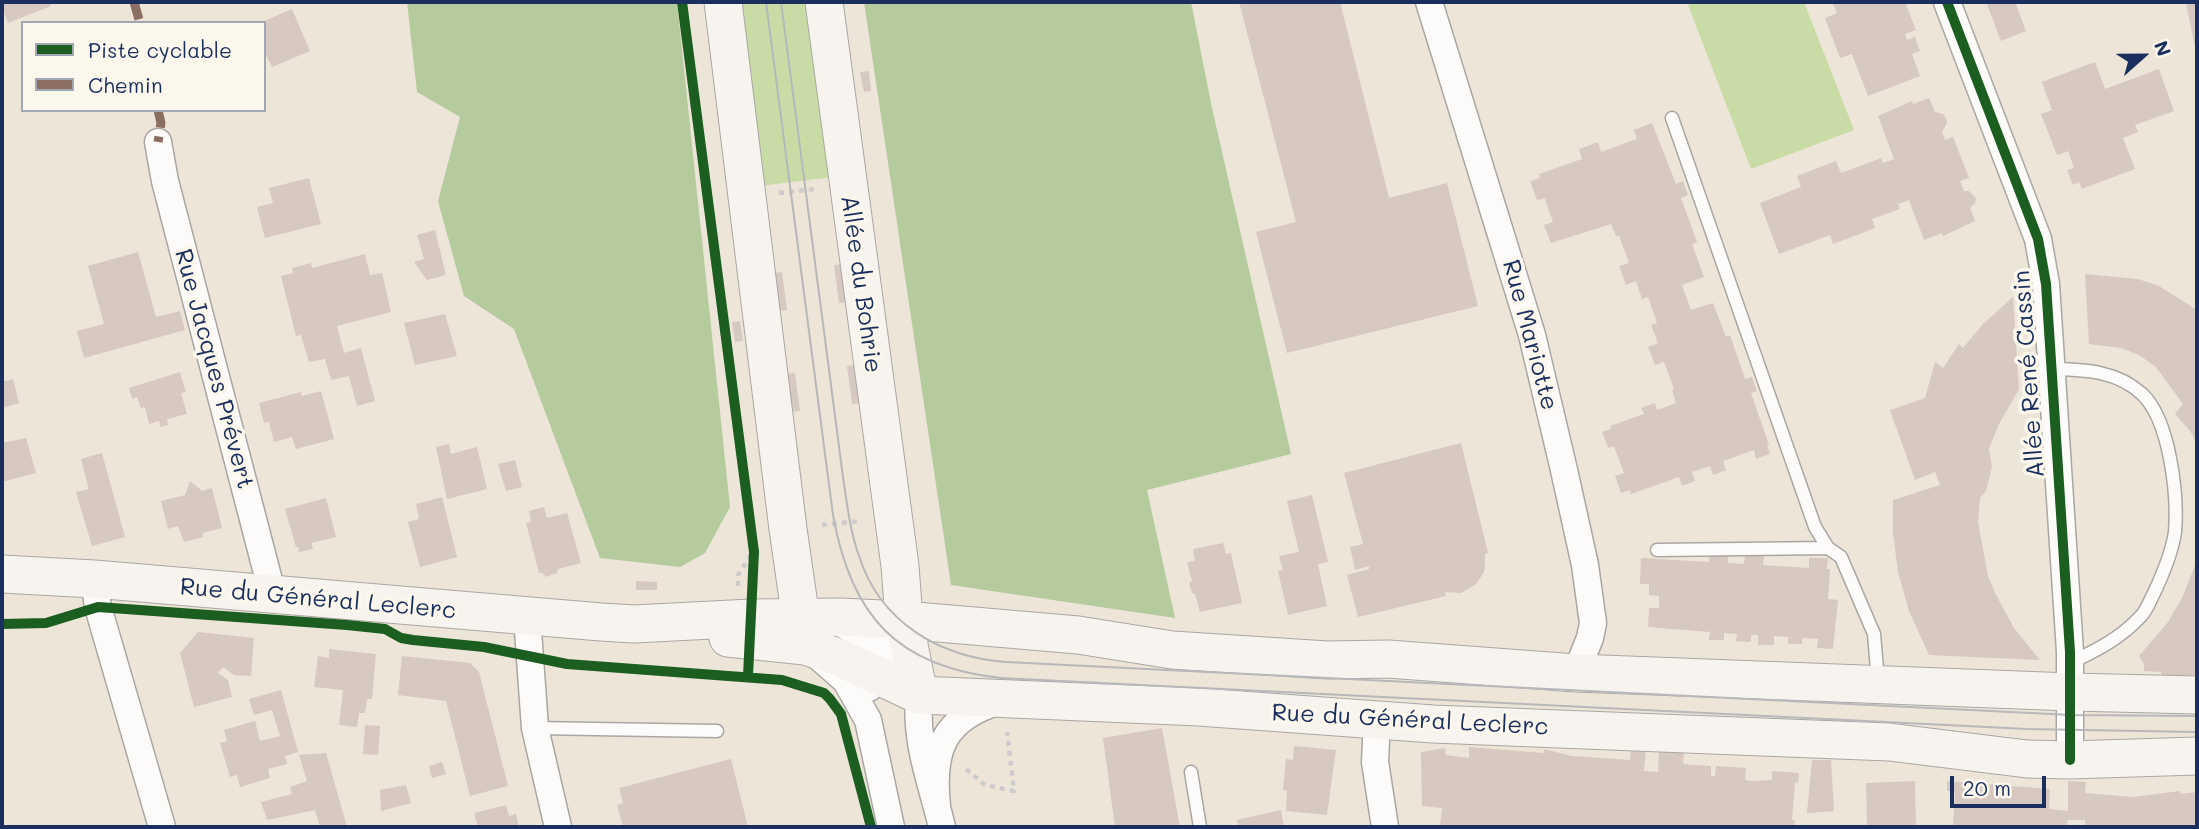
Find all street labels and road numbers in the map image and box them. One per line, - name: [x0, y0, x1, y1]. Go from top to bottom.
- street label: Allée du Bohrie: [834, 193, 888, 375]
- street label: Rue Jacques Prévert: [168, 246, 260, 492]
- street label: Rue Mariotte: [1496, 257, 1564, 413]
- street label: Allée René Cassin: [2007, 269, 2051, 479]
- street label: Rue du Général Leclerc: [179, 573, 457, 625]
- street label: Rue du Général Leclerc: [1271, 698, 1549, 742]

